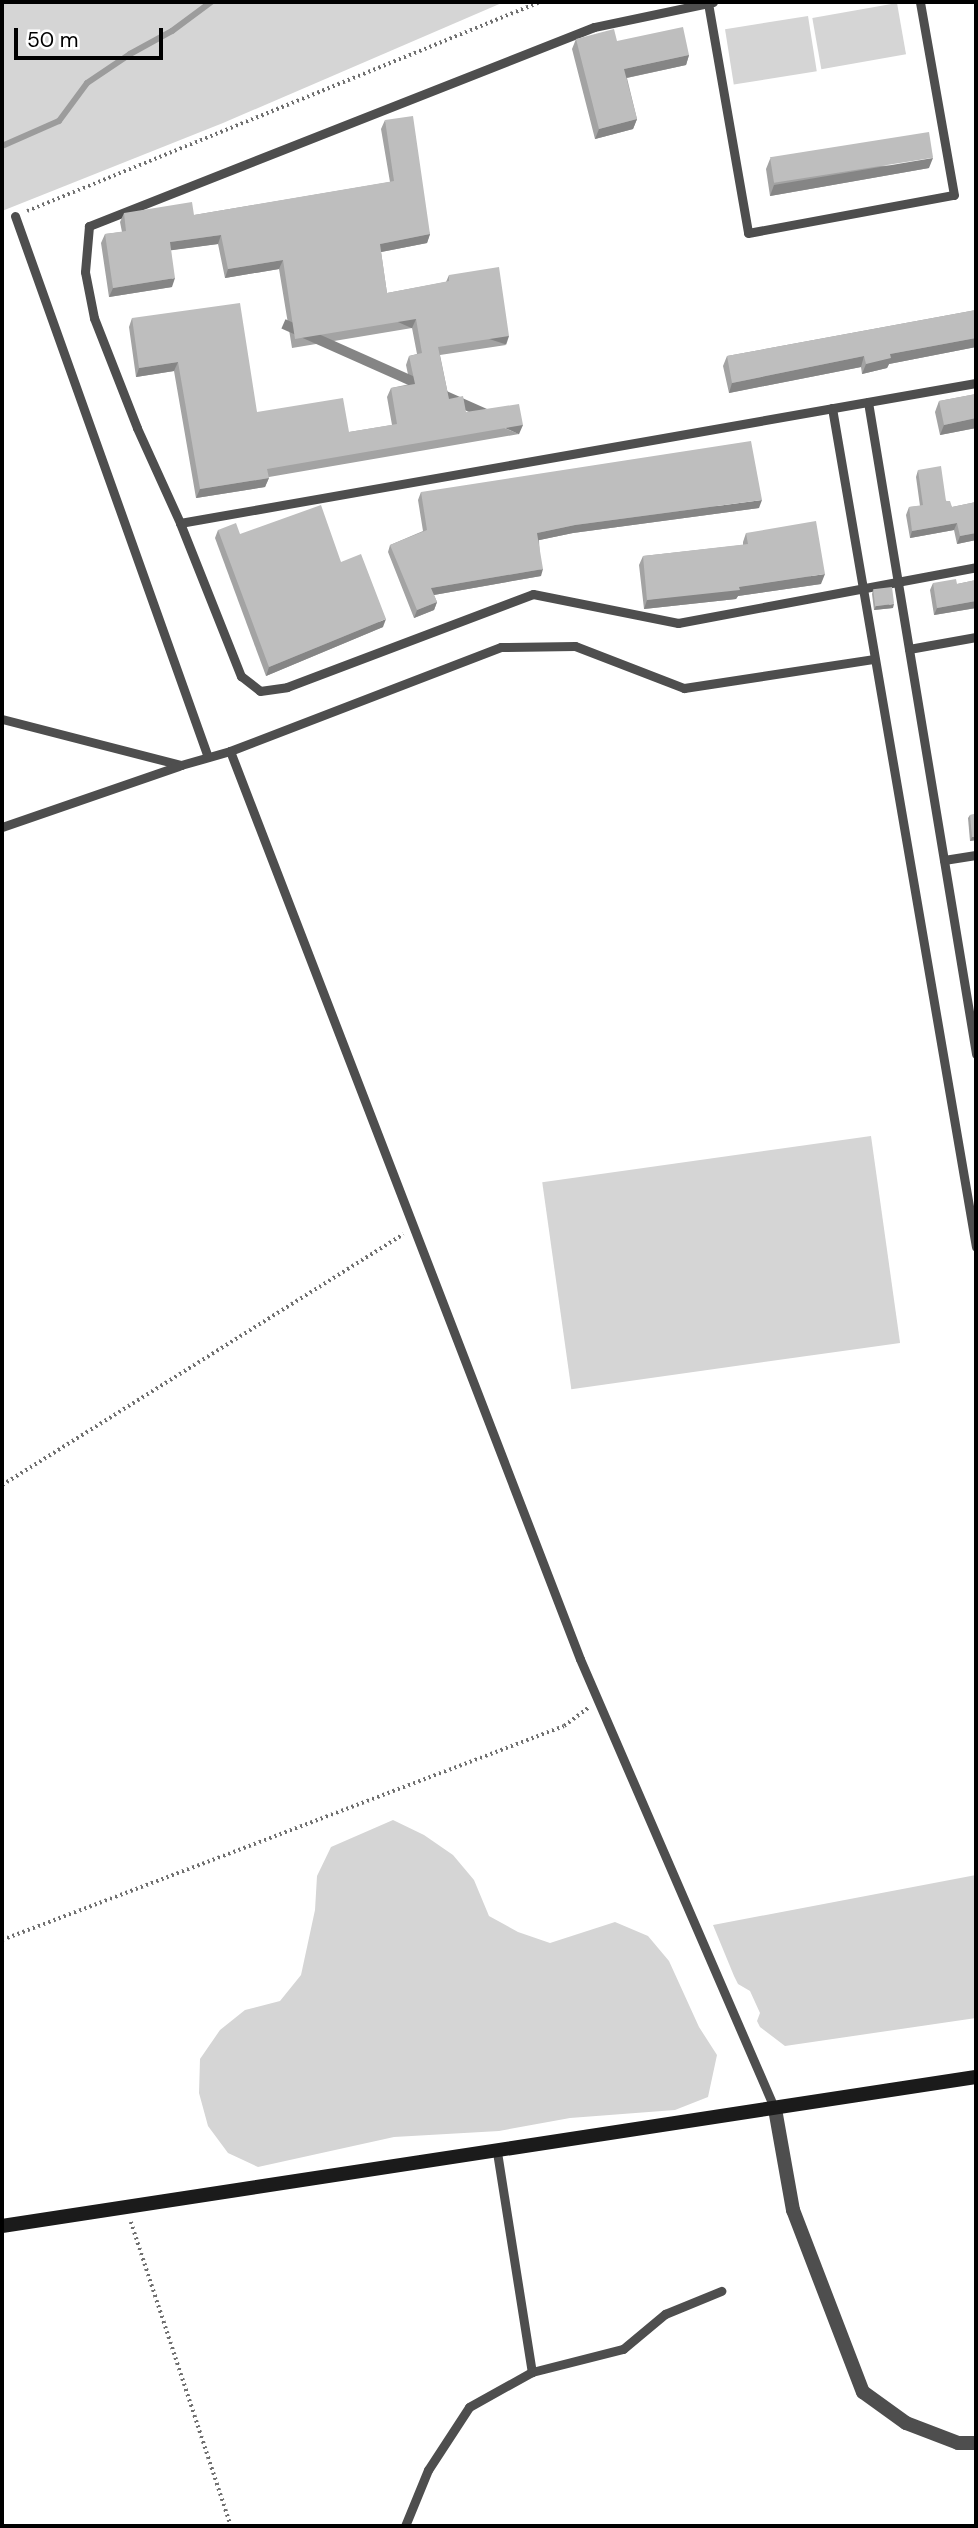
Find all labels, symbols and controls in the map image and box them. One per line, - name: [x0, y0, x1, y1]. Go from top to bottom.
- scale bar: [18, 14, 166, 58]
- text: 50 m: [27, 26, 78, 54]

